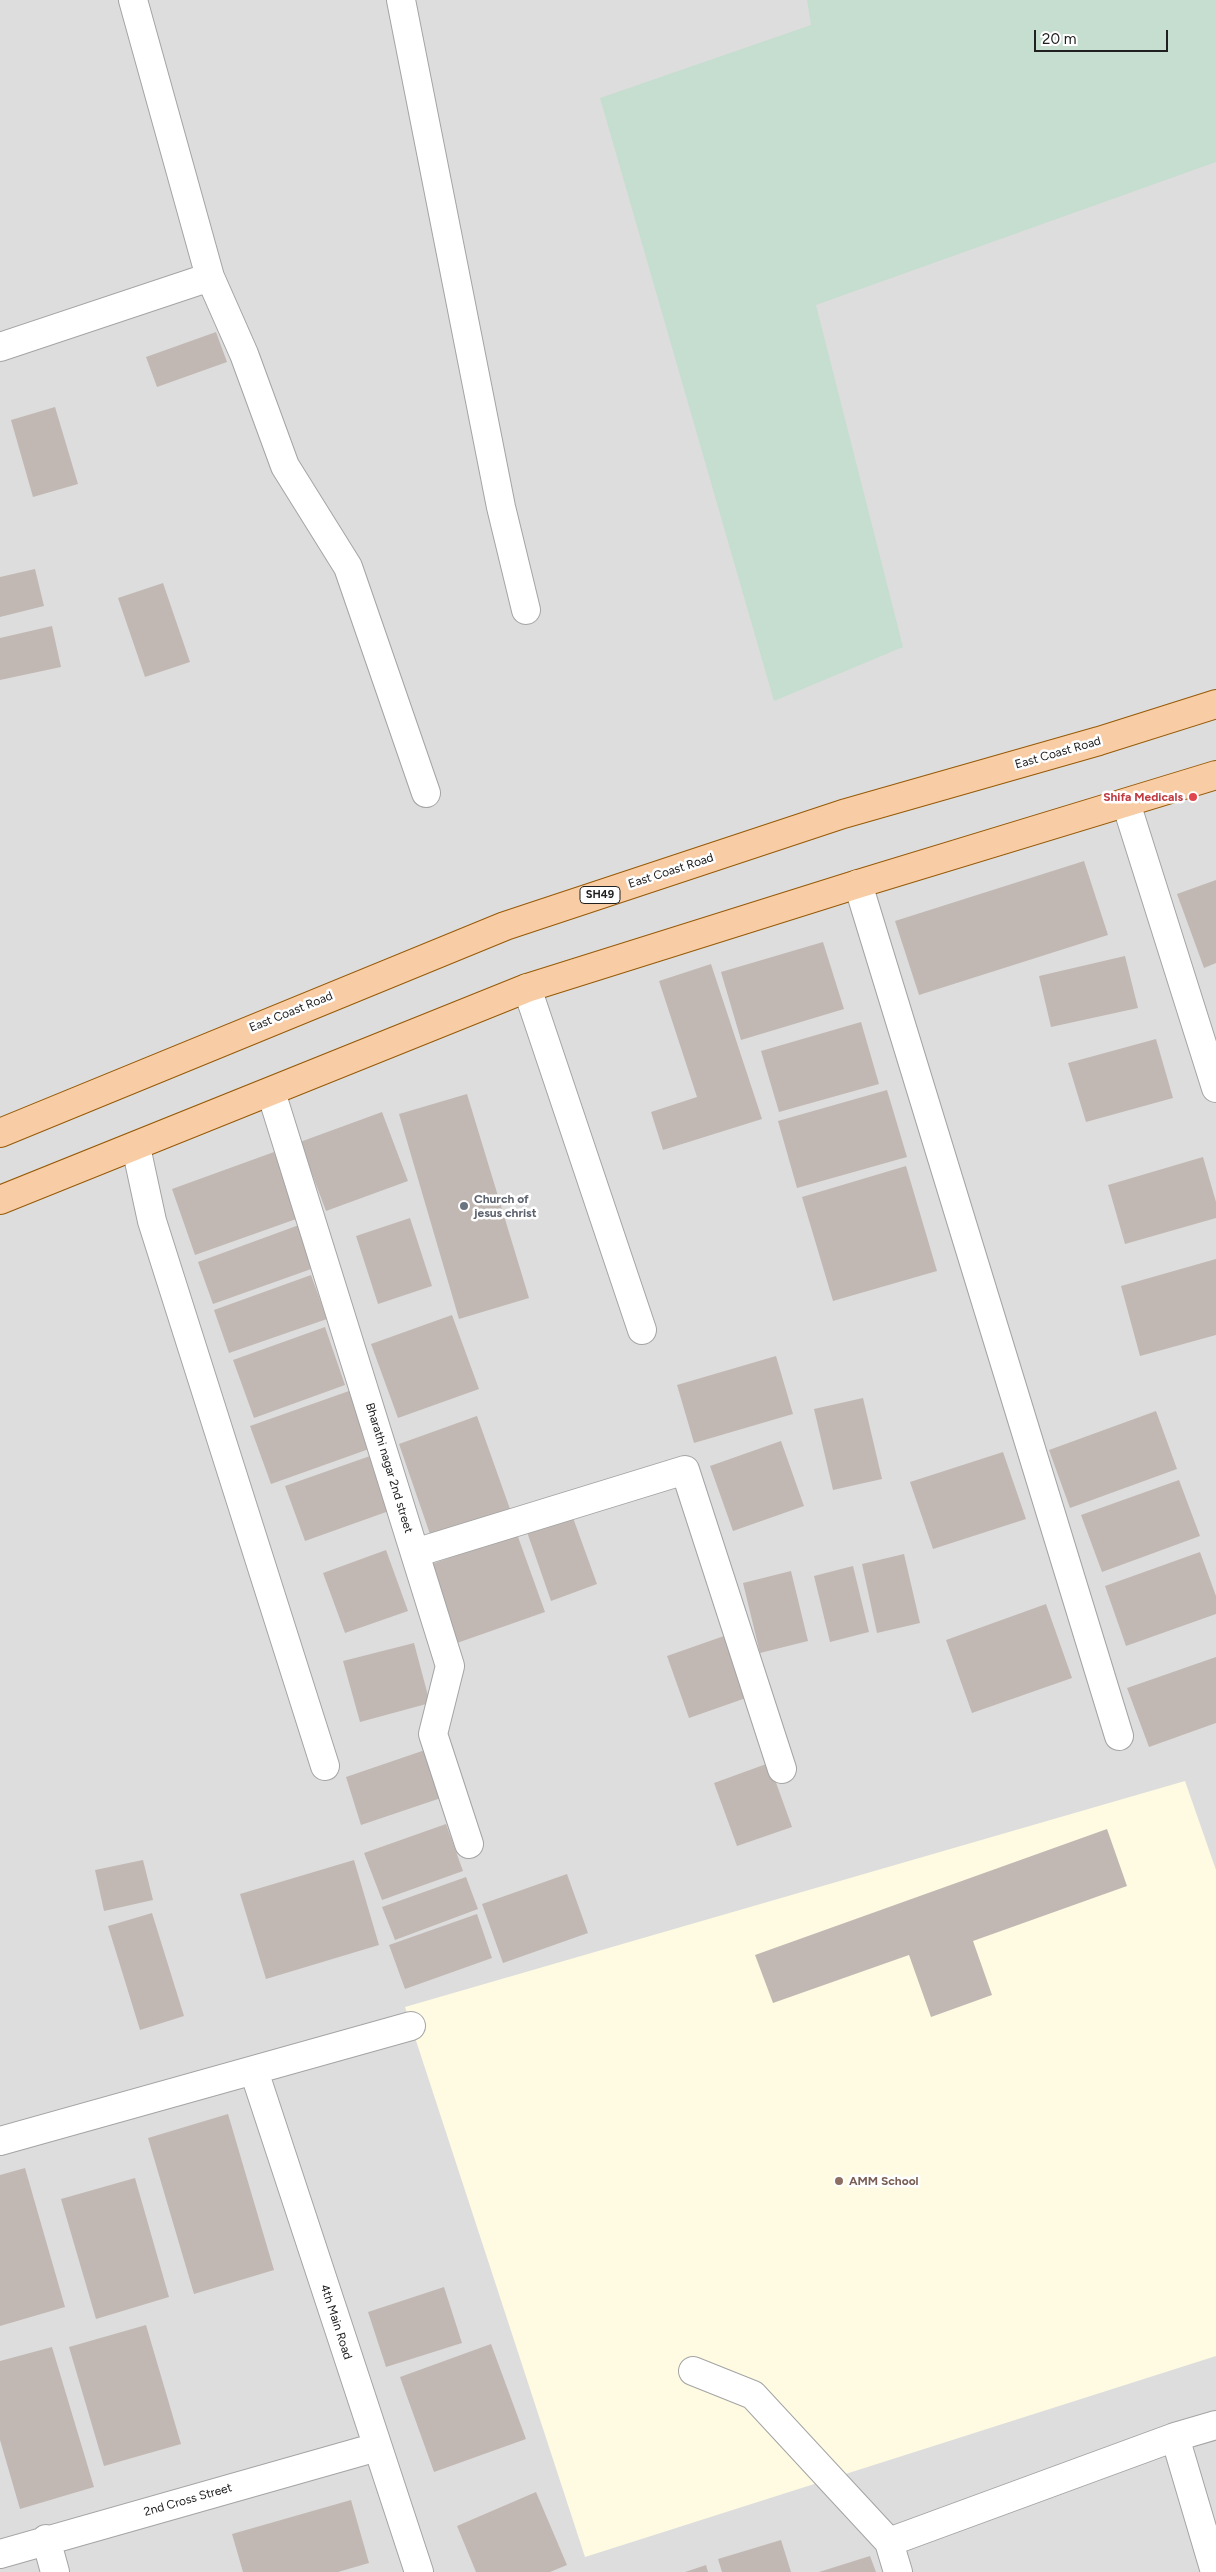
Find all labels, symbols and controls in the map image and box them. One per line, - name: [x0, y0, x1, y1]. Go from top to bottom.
- scale bar: [1036, 20, 1170, 52]
- text: 20 m: [1042, 30, 1076, 48]
- street label: East Coast Road: [1013, 734, 1103, 772]
- place label: Shifa Medicals: [1103, 790, 1183, 804]
- marker: Shifa Medicals: [1187, 791, 1199, 803]
- street label: East Coast Road: [627, 850, 715, 892]
- road number: SH49: [580, 886, 620, 904]
- street label: East Coast Road: [247, 989, 335, 1035]
- place label: Church of jesus christ: [474, 1192, 536, 1220]
- marker: Church of jesus christ: [458, 1200, 470, 1212]
- street label: Bharathi nagar 2nd street: [362, 1401, 416, 1535]
- place label: AMM School: [849, 2174, 919, 2188]
- marker: AMM School: [833, 2175, 845, 2187]
- street label: 4th Main Road: [317, 2283, 355, 2361]
- street label: 2nd Cross Street: [142, 2481, 234, 2519]

